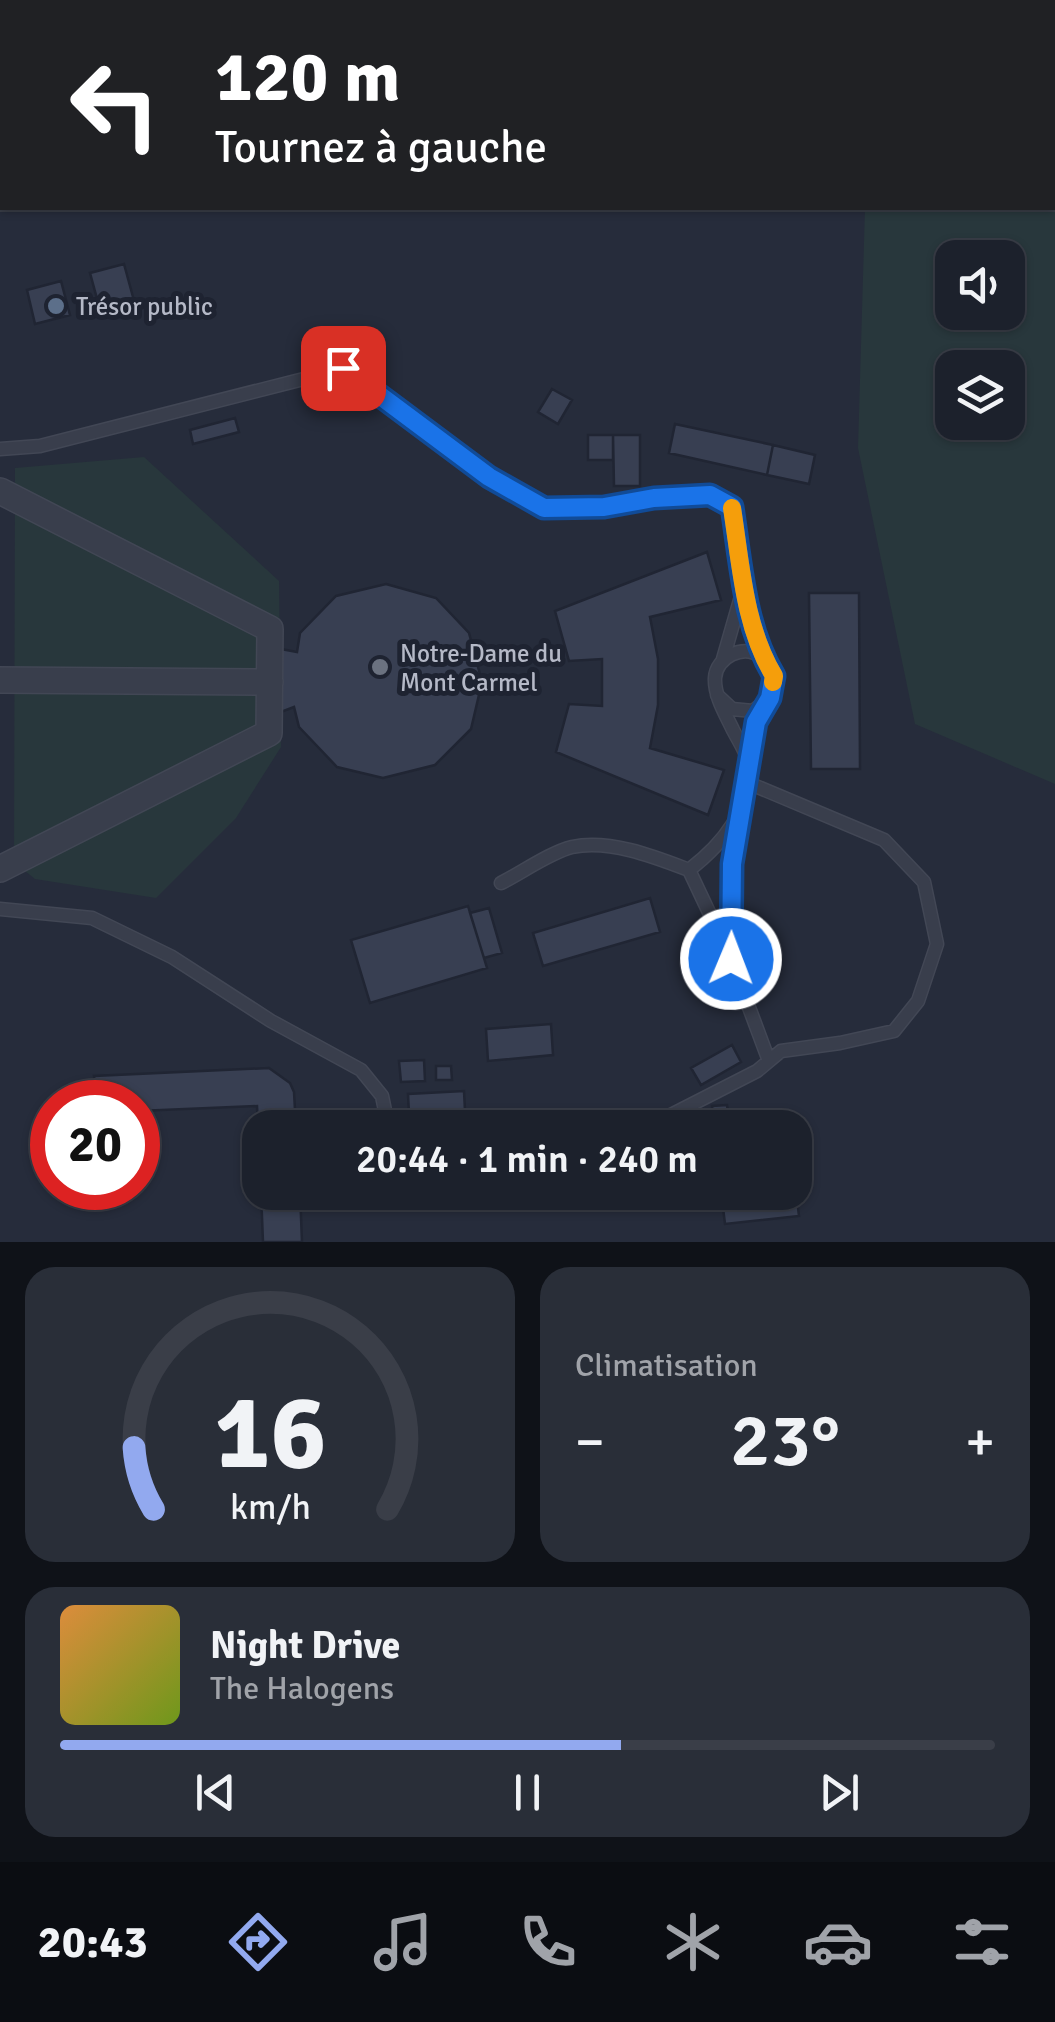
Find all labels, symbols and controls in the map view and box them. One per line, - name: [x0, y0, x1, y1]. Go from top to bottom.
- text: 120 m: [215, 34, 400, 120]
- icon: left: [50, 40, 180, 170]
- text: Tournez à gauche: [215, 120, 547, 175]
- map controls: [935, 240, 1025, 440]
- button: sound: [935, 240, 1025, 330]
- place label: Trésor public: [76, 291, 213, 322]
- marker: Trésor public: [45, 295, 67, 317]
- pin: [301, 326, 386, 411]
- icon: arrive: [316, 341, 371, 396]
- button: layers: [935, 350, 1025, 440]
- place label: Notre-Dame du Mont Carmel: [400, 638, 562, 698]
- marker: Notre-Dame du Mont Carmel: [369, 656, 391, 678]
- position arrow: [679, 907, 783, 1011]
- speed limit sign: 20: [30, 1080, 160, 1210]
- text: 20:44 · 1 min · 240 m: [356, 1136, 698, 1183]
- text: Climatisation: [575, 1346, 758, 1385]
- text: 16: [214, 1369, 326, 1497]
- text: 23°: [730, 1394, 840, 1487]
- text: −: [575, 1408, 605, 1476]
- text: +: [965, 1408, 995, 1476]
- text: km/h: [230, 1485, 310, 1529]
- text: Night Drive: [210, 1622, 400, 1669]
- text: The Halogens: [210, 1669, 394, 1708]
- icon: previous: [188, 1765, 243, 1820]
- icon: pause: [500, 1765, 555, 1820]
- icon: next: [812, 1765, 867, 1820]
- icon: directions: [223, 1907, 293, 1977]
- icon: music: [368, 1907, 438, 1977]
- icon: phone: [513, 1907, 583, 1977]
- icon: climate: [658, 1907, 728, 1977]
- icon: car: [803, 1907, 873, 1977]
- icon: filters: [947, 1907, 1017, 1977]
- text: 20:43: [37, 1915, 148, 1970]

